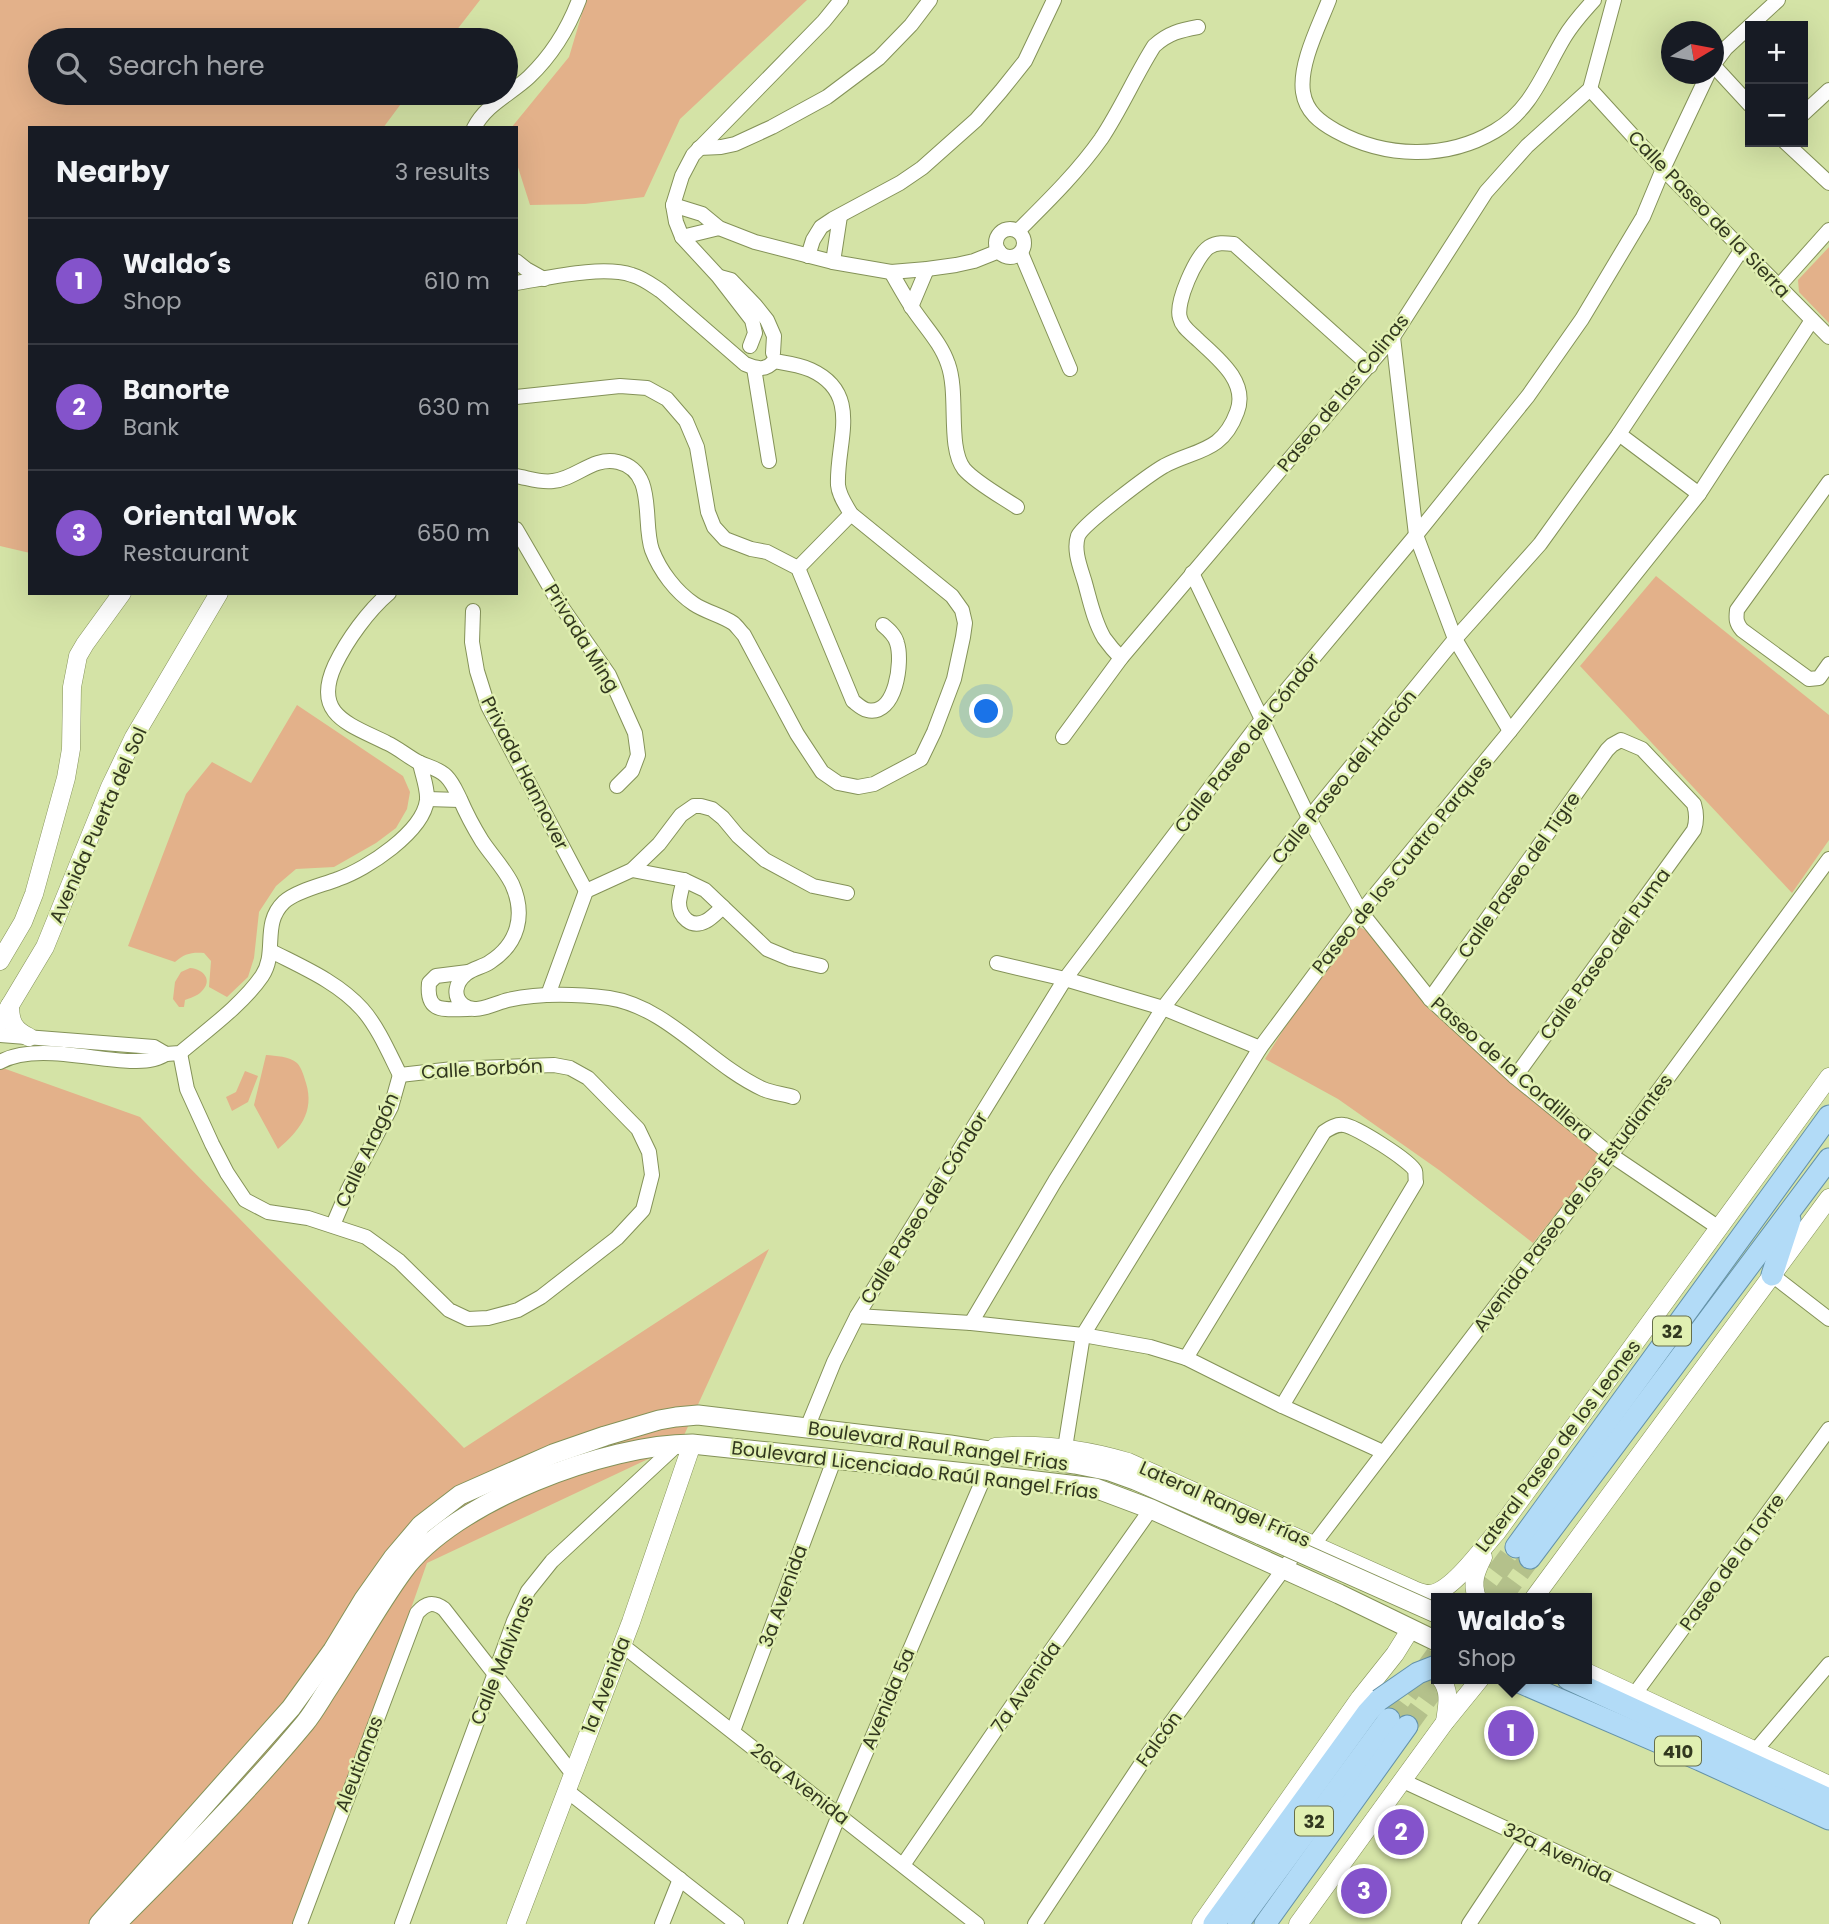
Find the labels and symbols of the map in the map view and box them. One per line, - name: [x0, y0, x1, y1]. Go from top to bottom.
- north arrow: [1661, 21, 1724, 84]
- street label: Calle Paseo de la Sierra: [1622, 124, 1796, 304]
- street label: Paseo de las Colinas: [1271, 308, 1415, 478]
- street label: Privada Ming: [538, 579, 626, 697]
- street label: Calle Paseo del Cóndor: [1168, 647, 1326, 839]
- street label: Calle Paseo del Halcón: [1265, 684, 1423, 870]
- street label: Privada Hannover: [475, 692, 575, 854]
- your location: [969, 694, 1003, 728]
- street label: Avenida Puerta del Sol: [43, 723, 153, 927]
- street label: Paseo de los Cuatro Parques: [1306, 750, 1498, 980]
- street label: Calle Paseo del Tigre: [1451, 786, 1587, 964]
- street label: Calle Paseo del Puma: [1533, 863, 1677, 1045]
- street label: Paseo de la Cordillera: [1425, 991, 1599, 1147]
- street label: Calle Borbón: [420, 1052, 544, 1086]
- street label: Avenida Paseo de los Estudiantes: [1467, 1068, 1679, 1338]
- street label: Calle Aragón: [329, 1088, 405, 1212]
- street label: Calle Paseo del Cóndor: [854, 1107, 994, 1309]
- road number: 32: [1653, 1316, 1691, 1346]
- street label: Lateral Paseo de los Leones: [1469, 1334, 1647, 1558]
- street label: Boulevard Raul Rangel Frias: [806, 1414, 1070, 1478]
- street label: Boulevard Licenciado Raúl Rangel Frías: [730, 1434, 1100, 1506]
- street label: Lateral Rangel Frías: [1135, 1454, 1315, 1554]
- street label: Paseo de la Torre: [1673, 1488, 1791, 1636]
- street label: 3a Avenida: [752, 1541, 814, 1651]
- street label: Calle Malvinas: [464, 1591, 540, 1729]
- street label: 1a Avenida: [575, 1633, 637, 1737]
- street label: 7a Avenida: [985, 1636, 1067, 1738]
- street label: Avenida 5a: [855, 1644, 921, 1754]
- street label: Falcón: [1130, 1706, 1188, 1772]
- pin: 1: [1488, 1707, 1534, 1759]
- street label: Aleutianas: [328, 1712, 390, 1816]
- road number: 410: [1655, 1736, 1701, 1766]
- street label: 26a Avenida: [745, 1737, 855, 1831]
- pin: 2: [1378, 1806, 1424, 1858]
- road number: 32: [1295, 1807, 1333, 1836]
- street label: 32a Avenida: [1499, 1816, 1617, 1890]
- pin: 3: [1341, 1865, 1387, 1917]

